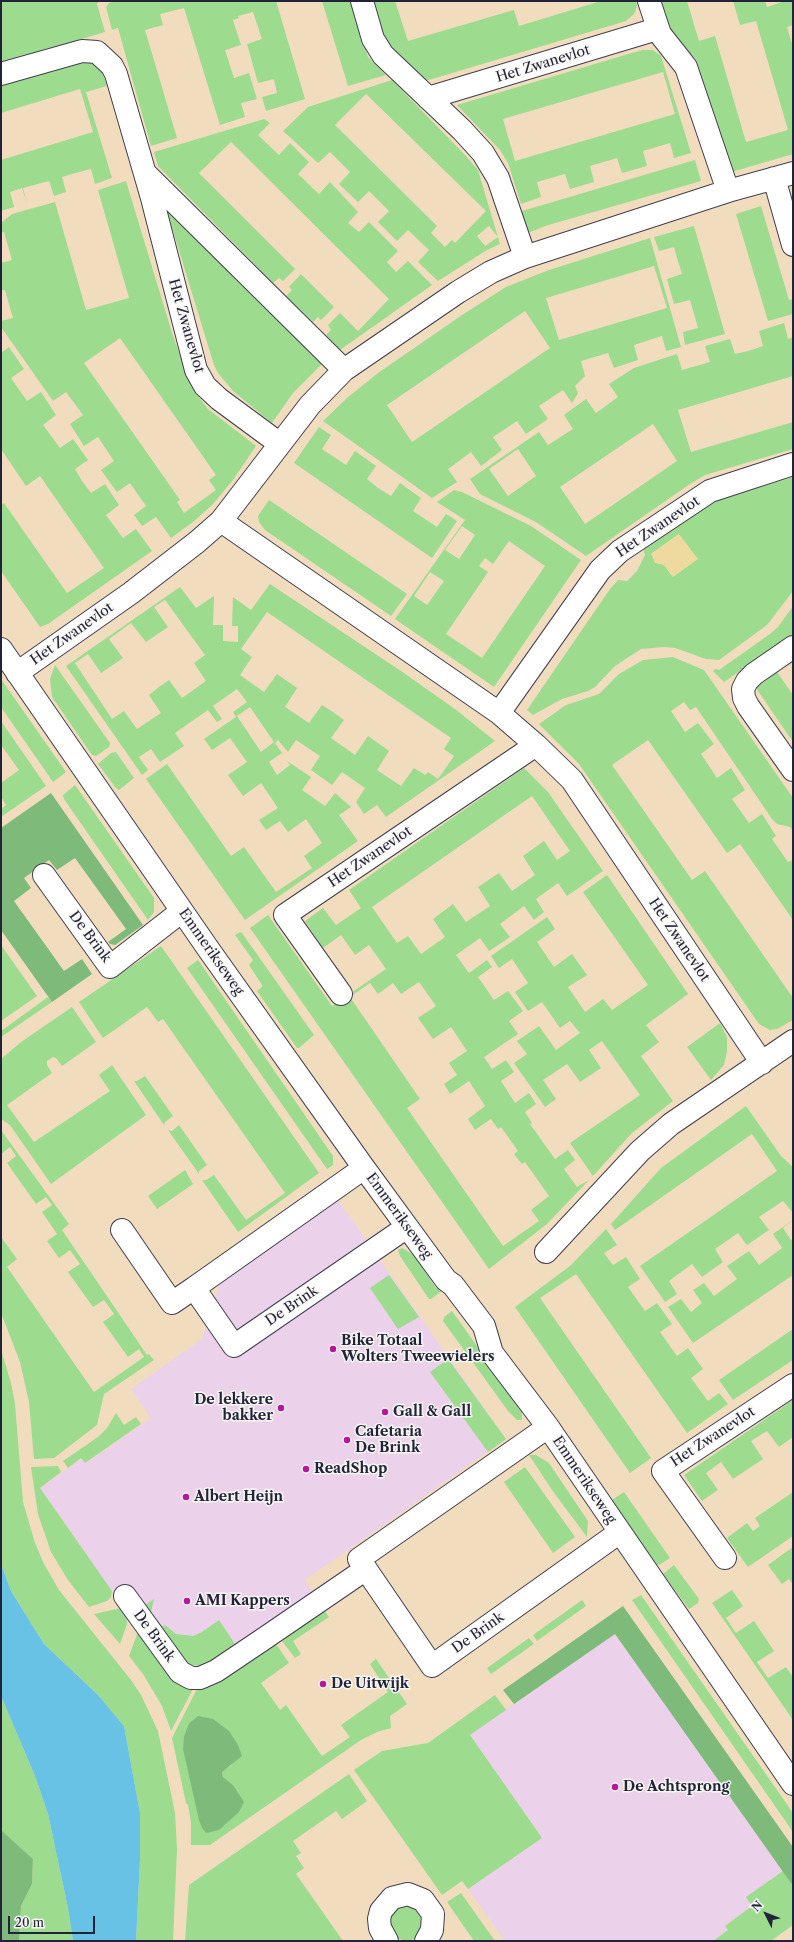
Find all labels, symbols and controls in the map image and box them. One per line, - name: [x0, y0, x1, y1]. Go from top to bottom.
- street label: Het Zwanevlot: [494, 42, 592, 86]
- street label: Het Zwanevlot: [165, 277, 207, 375]
- street label: Het Zwanevlot: [613, 493, 703, 561]
- street label: Het Zwanevlot: [27, 599, 117, 669]
- street label: Het Zwanevlot: [325, 823, 415, 891]
- street label: Het Zwanevlot: [645, 895, 713, 985]
- street label: Emmerikseweg: [175, 905, 247, 999]
- street label: De Brink: [65, 908, 115, 966]
- street label: Emmerikseweg: [362, 1170, 436, 1262]
- street label: De Brink: [263, 1282, 321, 1330]
- place label: Bike Totaal Wolters Tweewielers: [341, 1333, 494, 1366]
- marker: Bike Totaal Wolters Tweewielers: [328, 1344, 338, 1354]
- place label: De lekkere bakker: [194, 1392, 273, 1424]
- marker: De lekkere bakker: [276, 1403, 286, 1413]
- street label: Het Zwanevlot: [668, 1403, 758, 1471]
- place label: Gall & Gall: [393, 1404, 471, 1420]
- marker: Gall & Gall: [380, 1407, 390, 1417]
- place label: Cafetaria De Brink: [355, 1424, 422, 1456]
- street label: Emmerikseweg: [549, 1433, 619, 1527]
- marker: Cafetaria De Brink: [342, 1435, 352, 1445]
- place label: ReadShop: [314, 1461, 387, 1477]
- marker: ReadShop: [301, 1464, 311, 1474]
- place label: Albert Heijn: [194, 1489, 283, 1505]
- marker: Albert Heijn: [181, 1492, 191, 1502]
- place label: AMI Kappers: [195, 1593, 290, 1609]
- marker: AMI Kappers: [182, 1596, 192, 1606]
- street label: De Brink: [130, 1607, 178, 1665]
- street label: De Brink: [449, 1609, 507, 1657]
- place label: De Uitwijk: [331, 1676, 409, 1692]
- marker: De Uitwijk: [318, 1679, 328, 1689]
- place label: De Achtsprong: [623, 1779, 730, 1795]
- marker: De Achtsprong: [610, 1782, 620, 1792]
- north arrow: [746, 1894, 786, 1934]
- text: N: [749, 1898, 765, 1914]
- scale bar: [10, 1908, 97, 1934]
- text: 20 m: [15, 1915, 44, 1930]

